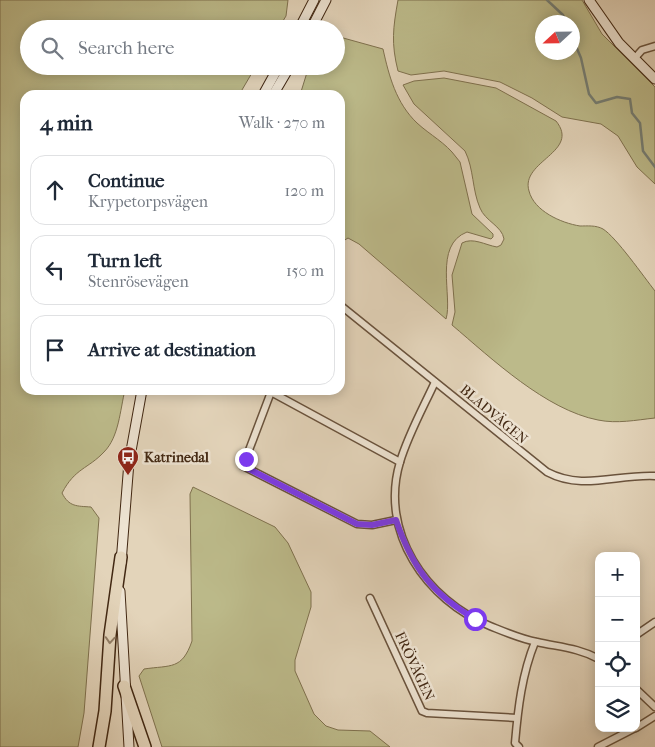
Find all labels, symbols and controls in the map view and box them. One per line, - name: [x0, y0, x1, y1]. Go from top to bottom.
- north arrow: [535, 15, 580, 60]
- search box: [20, 20, 345, 75]
- icon: search: [38, 34, 66, 62]
- text: Search here: [78, 37, 174, 59]
- text: 4 min: [40, 111, 93, 135]
- text: Walk · 270 m: [239, 113, 325, 132]
- text: Continue: [88, 170, 164, 192]
- icon: ahead: [41, 176, 69, 204]
- text: 120 m: [285, 181, 324, 200]
- text: Krypetorpsvägen: [88, 192, 208, 211]
- text: Turn left: [88, 250, 162, 272]
- icon: left: [41, 256, 69, 284]
- text: 150 m: [286, 261, 324, 280]
- text: Stenrösevägen: [88, 272, 189, 291]
- icon: arrive: [41, 336, 69, 364]
- text: Arrive at destination: [88, 339, 256, 361]
- street label: BLADVÄGEN: [456, 381, 531, 448]
- bus stop icon: Katrinedal: [116, 445, 140, 476]
- route end: [235, 448, 258, 471]
- place label: Katrinedal: [144, 449, 209, 466]
- map controls: [595, 552, 640, 732]
- button: +: [595, 552, 640, 597]
- button: −: [595, 597, 640, 642]
- route start: [464, 608, 487, 631]
- street label: FRÖVÄGEN: [391, 629, 439, 704]
- one-way arrow: [105, 636, 116, 644]
- button: locate: [595, 642, 640, 687]
- button: layers: [595, 687, 640, 732]

